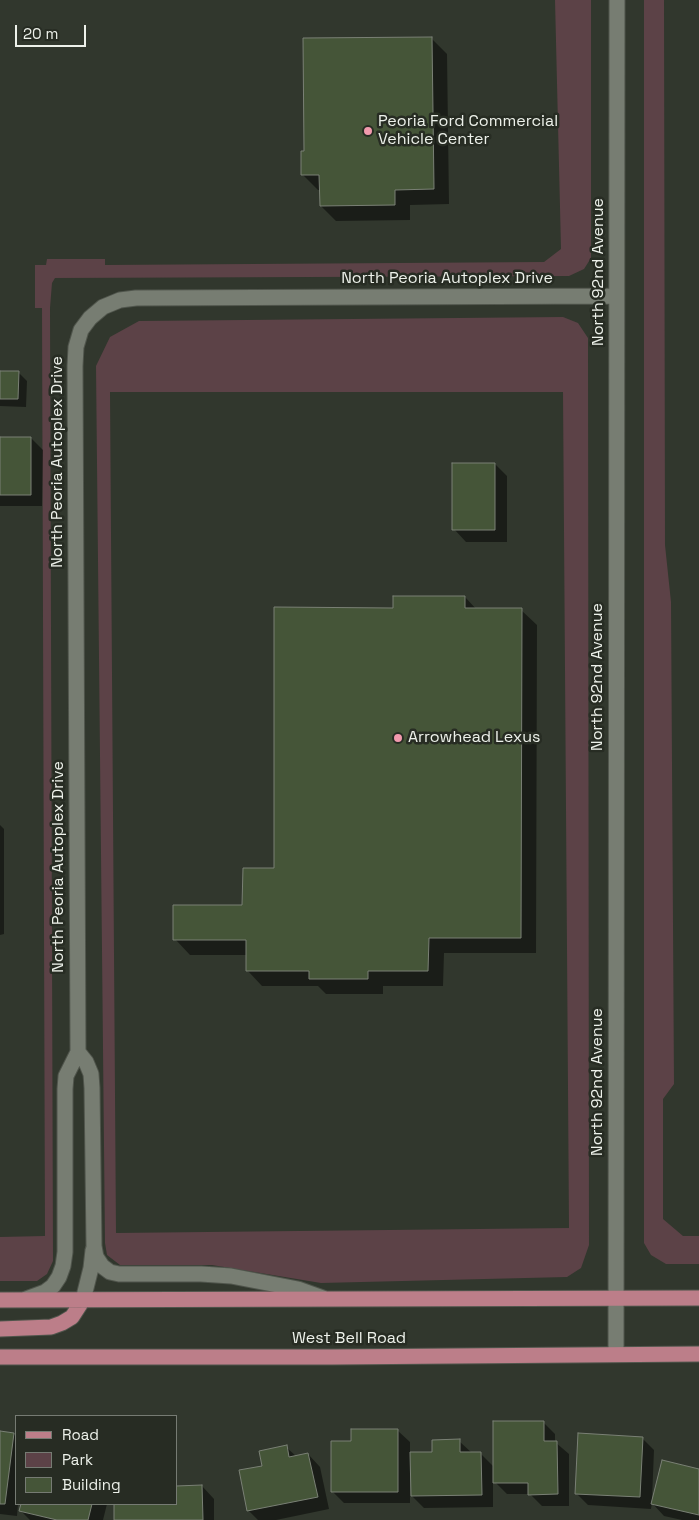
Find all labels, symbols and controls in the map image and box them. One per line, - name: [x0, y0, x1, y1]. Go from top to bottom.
- scale bar: [18, 15, 89, 47]
- text: 20 m: [23, 24, 58, 43]
- place label: Peoria Ford Commercial Vehicle Center: [378, 112, 558, 150]
- marker: Peoria Ford Commercial Vehicle Center: [362, 125, 374, 137]
- street label: North 92nd Avenue: [589, 198, 609, 346]
- street label: North Peoria Autoplex Drive: [341, 269, 553, 289]
- street label: North Peoria Autoplex Drive: [48, 356, 68, 568]
- street label: North 92nd Avenue: [588, 603, 608, 751]
- place label: Arrowhead Lexus: [408, 728, 540, 748]
- marker: Arrowhead Lexus: [392, 732, 404, 744]
- street label: North Peoria Autoplex Drive: [49, 761, 69, 973]
- street label: North 92nd Avenue: [588, 1008, 608, 1156]
- street label: West Bell Road: [292, 1329, 406, 1349]
- legend: [15, 1415, 178, 1505]
- text: Road: [62, 1425, 99, 1444]
- text: Park: [62, 1450, 93, 1469]
- text: Building: [62, 1475, 121, 1494]

